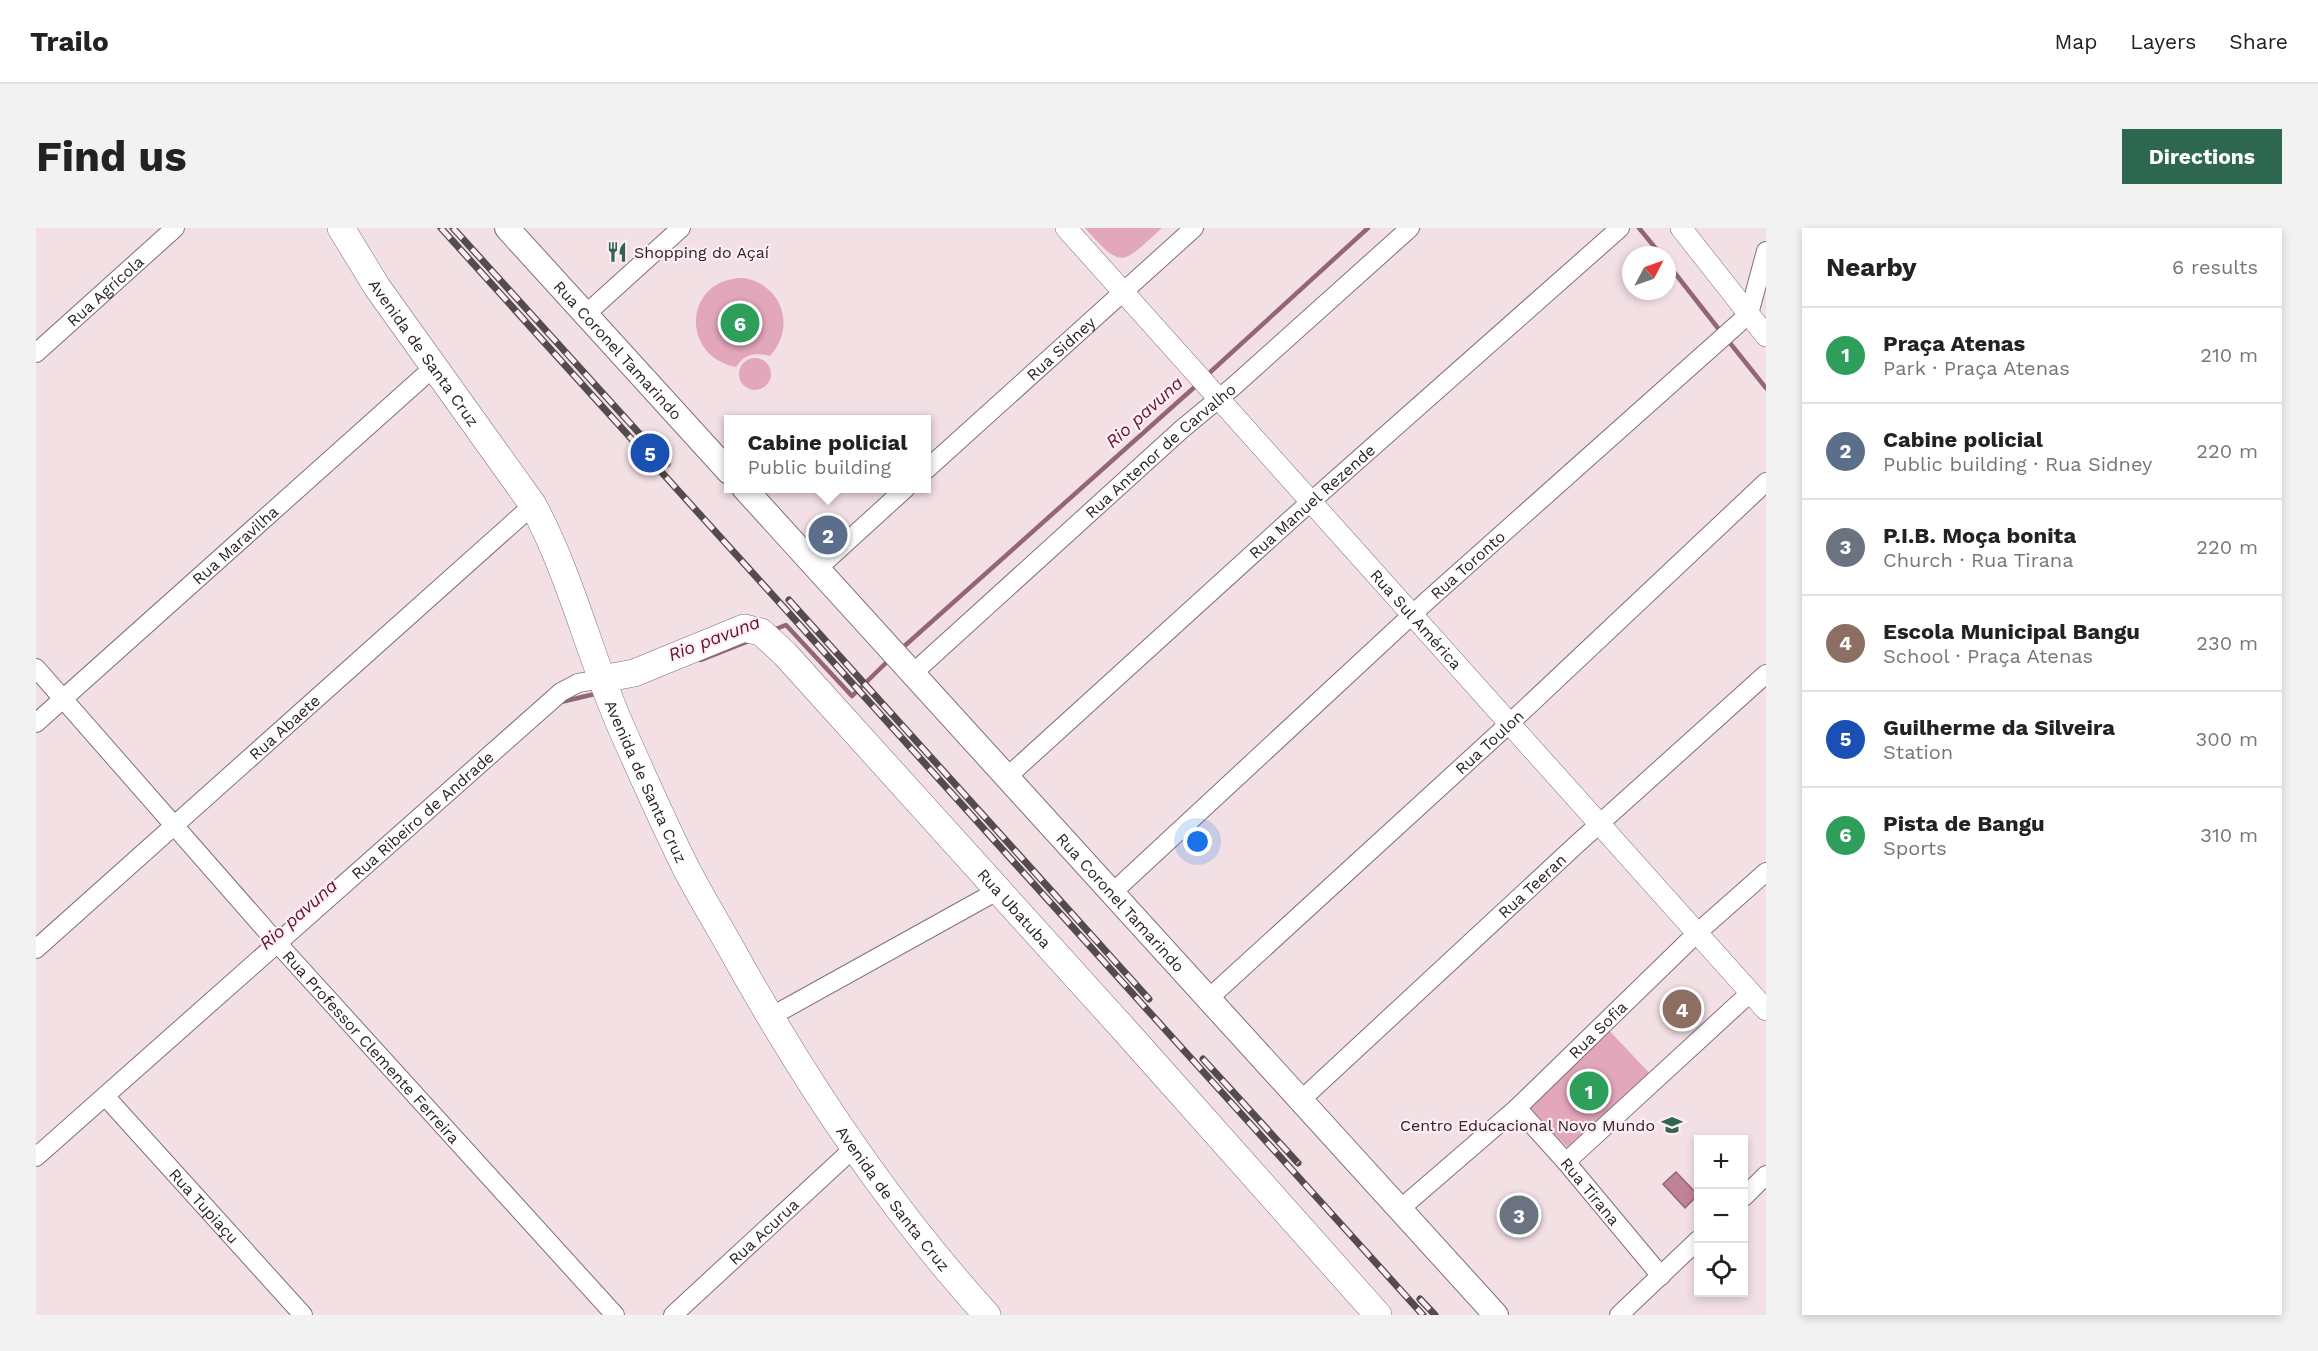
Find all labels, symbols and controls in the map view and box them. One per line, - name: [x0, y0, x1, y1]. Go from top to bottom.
- text: Trailo: [30, 25, 109, 58]
- text: Map: [2054, 29, 2097, 54]
- text: Layers: [2130, 29, 2196, 54]
- text: Share: [2229, 29, 2288, 54]
- button: Directions: [2122, 129, 2282, 184]
- text: Find us: [36, 132, 187, 181]
- restaurant icon: Shopping do Açaí: [605, 240, 629, 264]
- place label: Shopping do Açaí: [634, 243, 769, 262]
- north arrow: [1622, 246, 1676, 300]
- street label: Rua Agrícola: [63, 252, 147, 330]
- text: Nearby: [1826, 252, 1917, 282]
- text: 6 results: [2172, 255, 2258, 279]
- street label: Avenida de Santa Cruz: [365, 276, 483, 430]
- street label: Rua Coronel Tamarindo: [550, 277, 686, 423]
- pin: 6: [720, 300, 760, 346]
- street label: Rua Sidney: [1022, 312, 1099, 384]
- text: Praça Atenas: [1883, 331, 2025, 356]
- text: 1: [1841, 343, 1850, 367]
- text: 210 m: [2200, 343, 2258, 367]
- text: Park · Praça Atenas: [1883, 356, 2070, 380]
- water label: Rio pavuna: [1101, 372, 1187, 452]
- street label: Rua Antenor de Carvalho: [1081, 379, 1239, 522]
- popup: [724, 415, 931, 493]
- text: Cabine policial: [1883, 427, 2043, 452]
- pin: 5: [630, 430, 670, 476]
- text: Cabine policial: [748, 430, 907, 455]
- text: 2: [1840, 439, 1851, 463]
- text: 220 m: [2196, 439, 2258, 463]
- street label: Rua Manuel Rezende: [1245, 440, 1379, 562]
- text: Public building · Rua Sidney: [1883, 452, 2152, 476]
- text: Public building: [748, 455, 891, 479]
- street label: Rua Maravilha: [188, 502, 282, 588]
- pin: 2: [808, 512, 848, 558]
- text: P.I.B. Moça bonita: [1883, 523, 2076, 548]
- street label: Rua Toronto: [1426, 526, 1509, 603]
- text: 3: [1840, 535, 1851, 559]
- text: 220 m: [2196, 535, 2258, 559]
- text: Church · Rua Tirana: [1883, 548, 2074, 572]
- street label: Rua Sul América: [1367, 565, 1466, 673]
- water label: Rio pavuna: [665, 611, 763, 665]
- text: Escola Municipal Bangu: [1883, 619, 2140, 644]
- text: 4: [1839, 631, 1852, 655]
- text: 230 m: [2196, 631, 2258, 655]
- text: School · Praça Atenas: [1883, 644, 2093, 668]
- street label: Rua Abaete: [245, 691, 324, 764]
- street label: Avenida de Santa Cruz: [601, 697, 691, 866]
- street label: Rua Toulon: [1451, 706, 1527, 778]
- text: Guilherme da Silveira: [1883, 715, 2115, 740]
- text: 5: [1840, 727, 1851, 751]
- text: 300 m: [2196, 727, 2258, 751]
- text: Station: [1883, 740, 1953, 764]
- street label: Rua Ribeiro de Andrade: [347, 747, 497, 883]
- text: Pista de Bangu: [1883, 811, 2045, 836]
- text: 6: [1839, 823, 1852, 847]
- text: 310 m: [2200, 823, 2258, 847]
- your location: [1183, 827, 1212, 856]
- street label: Rua Coronel Tamarindo: [1053, 829, 1189, 976]
- text: Sports: [1883, 836, 1947, 860]
- street label: Rua Teeran: [1494, 850, 1570, 922]
- street label: Rua Ubatuba: [974, 865, 1055, 952]
- water label: Rio pavuna: [255, 874, 341, 954]
- street label: Rua Professor Clemente Ferreira: [279, 946, 464, 1147]
- pin: 4: [1662, 986, 1702, 1032]
- street label: Rua Sofia: [1565, 997, 1631, 1062]
- pin: 1: [1570, 1068, 1608, 1114]
- school or university icon: Centro Educacional Novo Mundo: [1660, 1113, 1684, 1137]
- place label: Centro Educacional Novo Mundo: [1400, 1116, 1655, 1135]
- street label: Avenida de Santa Cruz: [833, 1122, 954, 1275]
- map controls: [1694, 1135, 1748, 1297]
- button: +: [1694, 1135, 1748, 1189]
- street label: Rua Tirana: [1557, 1154, 1624, 1229]
- street label: Rua Tupiaçu: [165, 1164, 243, 1247]
- button: −: [1694, 1189, 1748, 1243]
- pin: 3: [1500, 1192, 1538, 1238]
- street label: Rua Acurua: [724, 1195, 802, 1269]
- button: locate: [1694, 1243, 1748, 1297]

